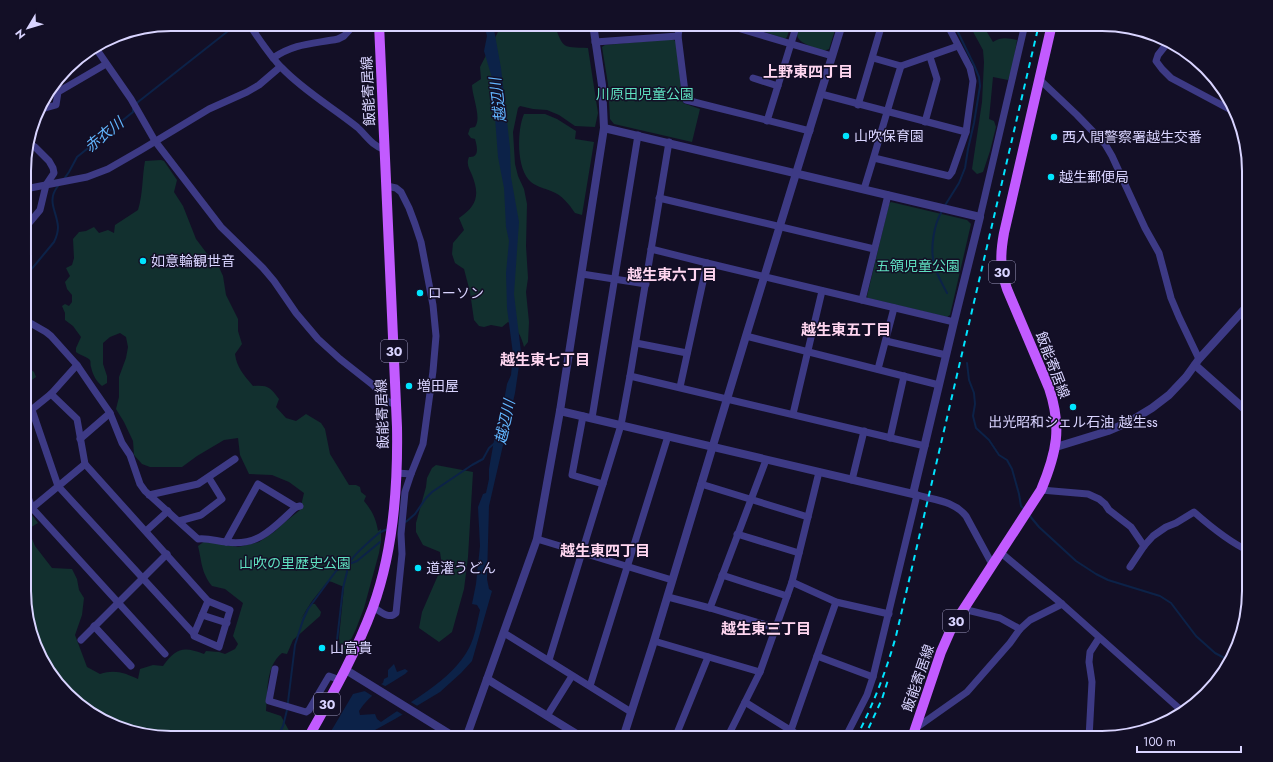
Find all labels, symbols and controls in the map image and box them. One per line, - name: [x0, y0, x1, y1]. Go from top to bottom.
- north arrow: [8, 8, 48, 48]
- text: N: [11, 26, 29, 43]
- street label: 飯能寄居線: [356, 56, 380, 126]
- district label: 上野東四丁目: [763, 61, 853, 83]
- water label: 越辺川: [484, 74, 512, 124]
- park label: 川原田児童公園: [596, 84, 694, 104]
- water label: 赤衣川: [80, 111, 130, 158]
- place label: 山吹保育園: [854, 126, 924, 146]
- place label: 西入間警察署越生交番: [1062, 127, 1202, 147]
- marker: 山吹保育園: [841, 131, 851, 141]
- marker: 西入間警察署越生交番: [1049, 132, 1059, 142]
- place label: 越生郵便局: [1059, 167, 1129, 187]
- marker: 越生郵便局: [1046, 172, 1056, 182]
- place label: 如意輪観世音: [151, 251, 235, 271]
- marker: 如意輪観世音: [138, 256, 148, 266]
- park label: 五領児童公園: [876, 256, 960, 276]
- road number: 30: [989, 261, 1015, 283]
- district label: 越生東六丁目: [627, 264, 717, 286]
- place label: ローソン: [428, 283, 484, 303]
- marker: ローソン: [415, 288, 425, 298]
- district label: 越生東五丁目: [801, 319, 891, 341]
- street label: 飯能寄居線: [1031, 329, 1075, 401]
- road number: 30: [381, 340, 407, 362]
- district label: 越生東七丁目: [500, 349, 590, 371]
- place label: 増田屋: [417, 376, 459, 396]
- street label: 飯能寄居線: [371, 379, 393, 449]
- marker: 増田屋: [404, 381, 414, 391]
- water label: 越辺川: [490, 396, 521, 446]
- marker: 出光昭和シェル石油 越生ss: [1068, 402, 1078, 412]
- place label: 出光昭和シェル石油 越生ss: [988, 412, 1158, 432]
- district label: 越生東四丁目: [560, 540, 650, 562]
- park label: 山吹の里歴史公園: [239, 553, 351, 573]
- place label: 道灌うどん: [426, 558, 496, 578]
- marker: 道灌うどん: [413, 563, 423, 573]
- road number: 30: [943, 610, 969, 632]
- district label: 越生東三丁目: [721, 618, 811, 640]
- place label: 山富貴: [330, 638, 372, 658]
- street label: 飯能寄居線: [897, 642, 939, 714]
- marker: 山富貴: [317, 643, 327, 653]
- road number: 30: [314, 693, 340, 715]
- scale bar: [1137, 728, 1241, 754]
- text: 100 m: [1143, 733, 1176, 751]

